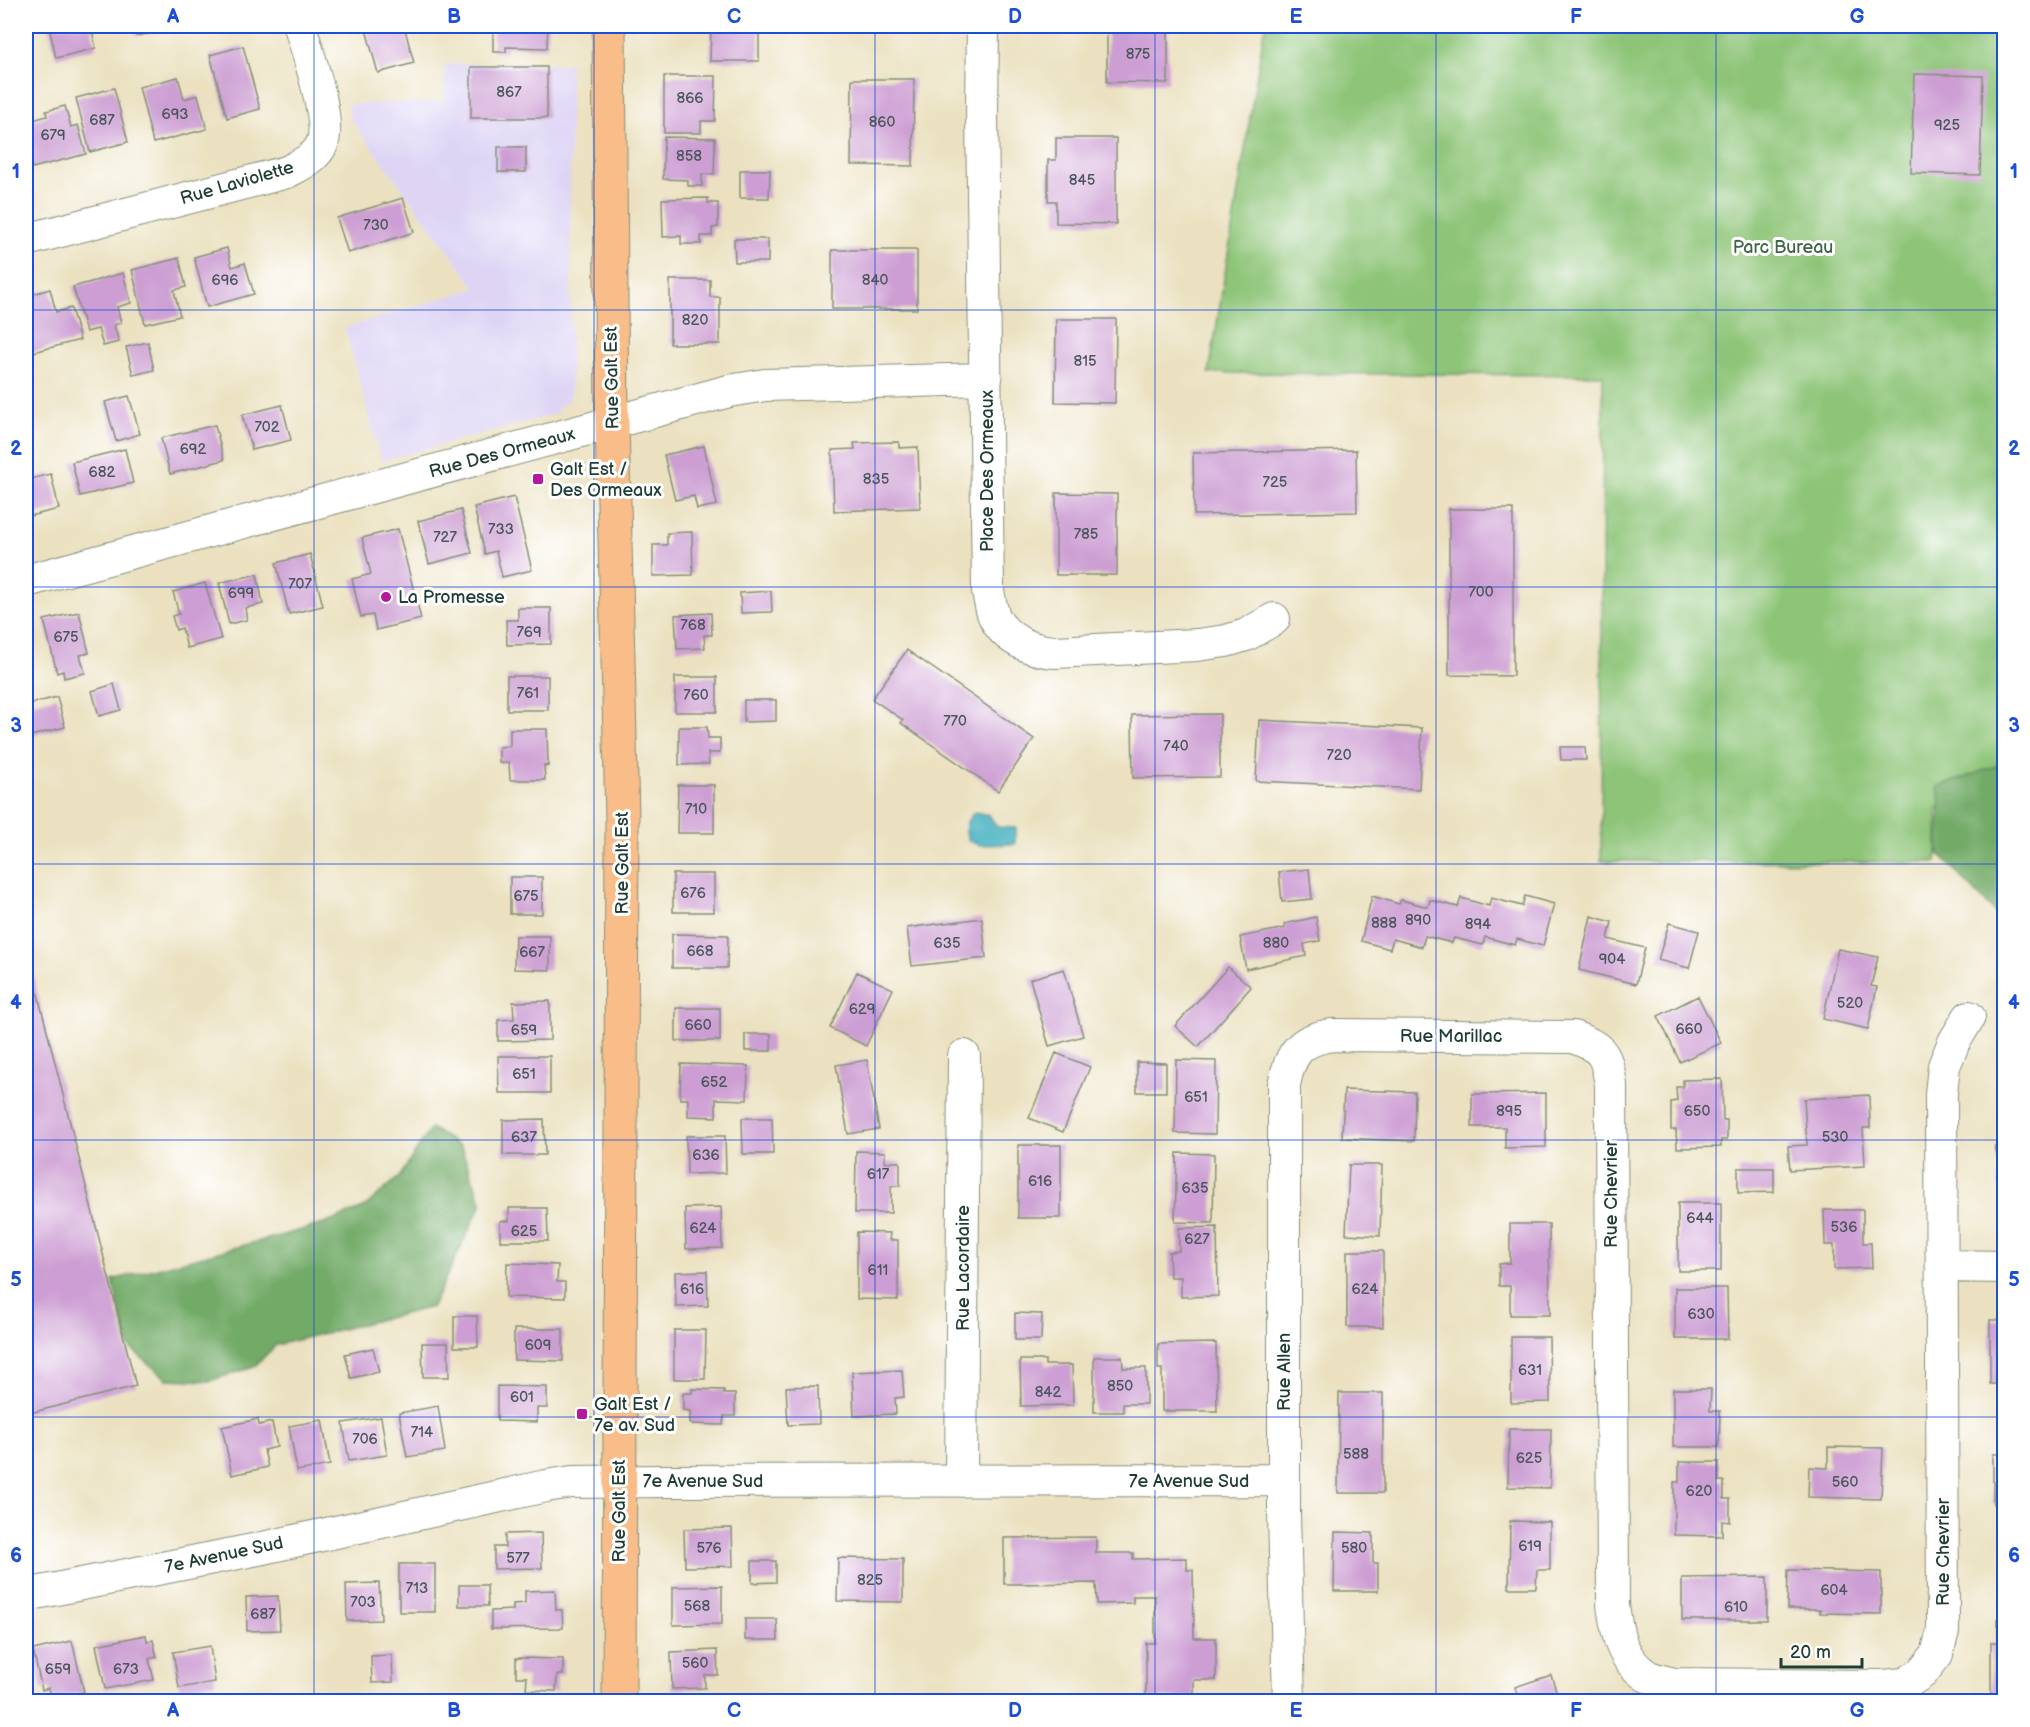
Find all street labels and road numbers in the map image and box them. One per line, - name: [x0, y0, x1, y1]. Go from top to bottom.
- street label: Rue Laviolette: [178, 157, 297, 209]
- street label: Rue Galt Est: [601, 326, 623, 430]
- street label: Place Des Ormeaux: [977, 389, 998, 552]
- street label: Rue Des Ormeaux: [427, 423, 578, 483]
- street label: Rue Galt Est: [612, 811, 633, 914]
- street label: Rue Marillac: [1400, 1026, 1502, 1047]
- street label: Rue Chevrier: [1601, 1139, 1622, 1248]
- street label: Rue Lacordaire: [953, 1205, 974, 1331]
- street label: Rue Allen: [1274, 1333, 1295, 1411]
- street label: Rue Galt Est: [609, 1459, 630, 1562]
- street label: 7e Avenue Sud: [643, 1471, 763, 1492]
- street label: 7e Avenue Sud: [1129, 1471, 1249, 1492]
- street label: Rue Chevrier: [1933, 1497, 1954, 1606]
- street label: 7e Avenue Sud: [163, 1532, 285, 1578]

